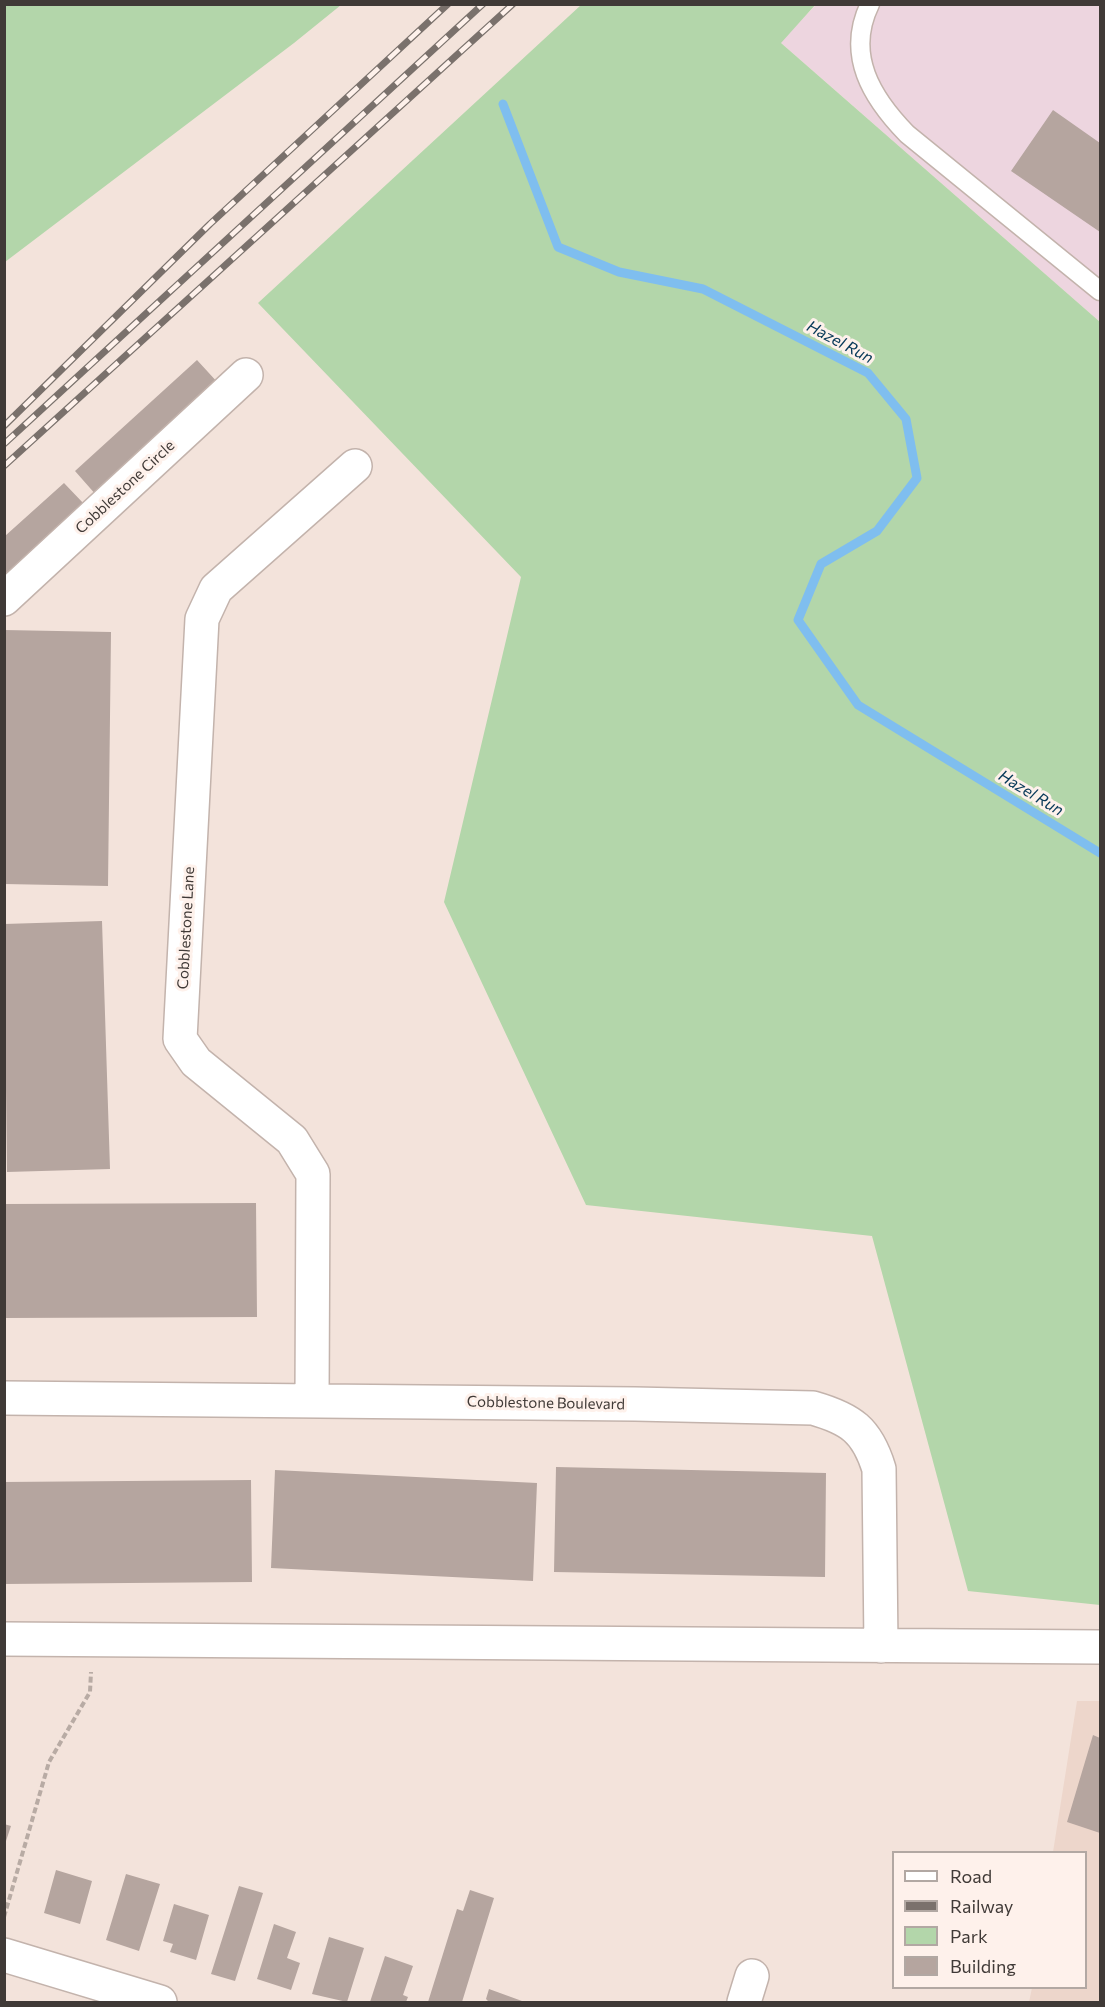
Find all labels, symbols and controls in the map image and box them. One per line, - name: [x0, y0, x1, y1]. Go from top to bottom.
- water label: Hazel Run: [803, 316, 877, 368]
- street label: Cobblestone Circle: [72, 436, 178, 538]
- water label: Hazel Run: [995, 766, 1067, 820]
- street label: Cobblestone Lane: [174, 866, 198, 990]
- street label: Cobblestone Boulevard: [467, 1393, 625, 1413]
- legend: [892, 1851, 1087, 1989]
- text: Road: [950, 1865, 992, 1887]
- text: Railway: [950, 1895, 1013, 1917]
- text: Park: [950, 1925, 988, 1947]
- text: Building: [950, 1955, 1016, 1977]

